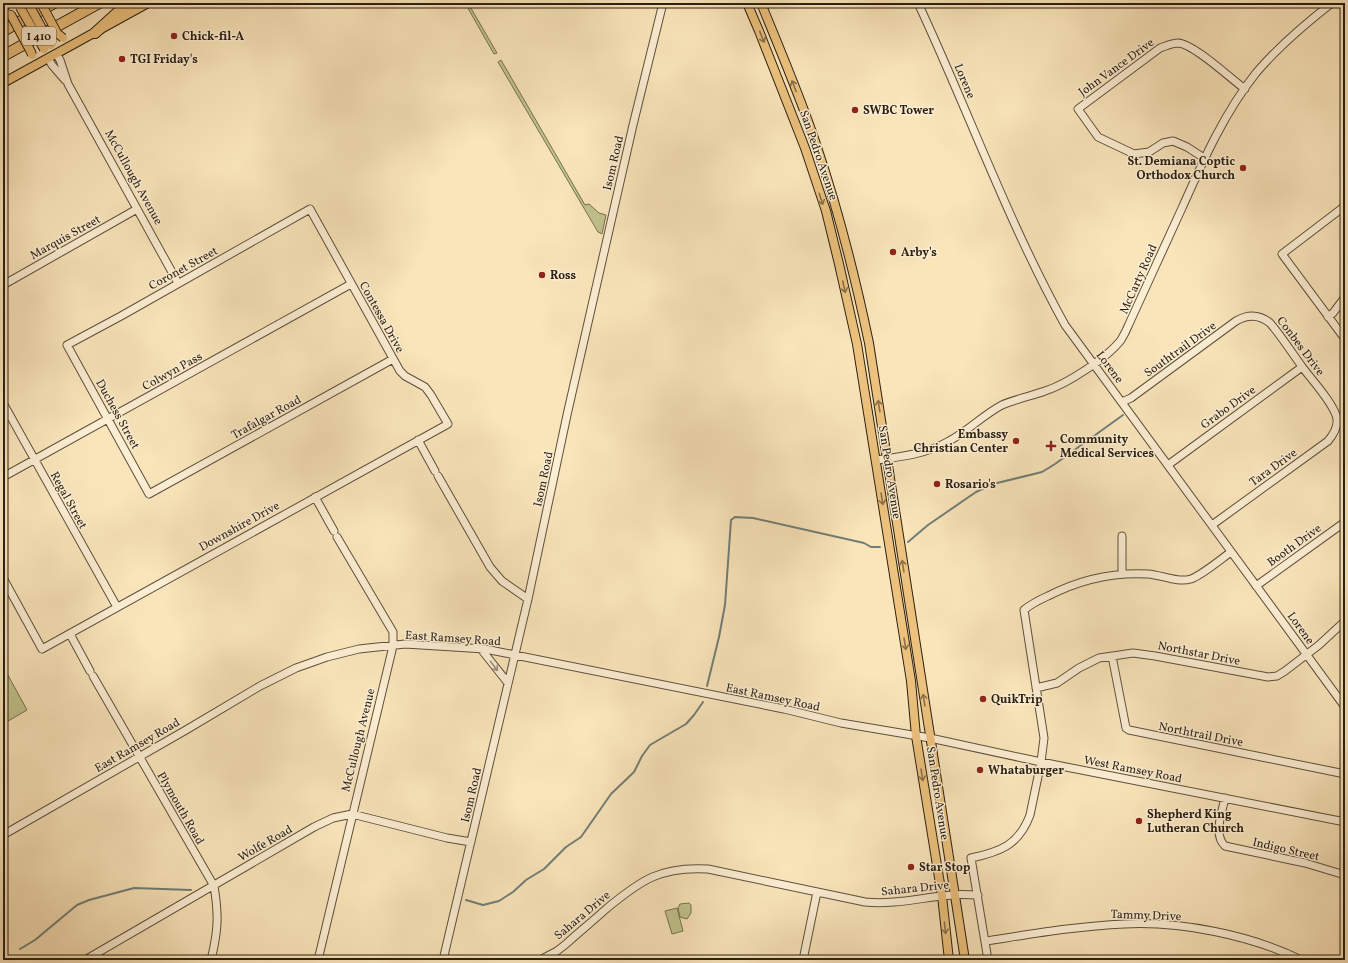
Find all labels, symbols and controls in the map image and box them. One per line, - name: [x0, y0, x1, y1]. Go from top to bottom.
- road number: I 410: [22, 27, 56, 45]
- place label: Chick-fil-A: [182, 29, 245, 45]
- one-way arrow: [758, 30, 766, 42]
- marker: Chick-fil-A: [169, 31, 179, 41]
- street label: John Vance Drive: [1076, 35, 1158, 101]
- place label: TGI Friday's: [130, 52, 198, 68]
- marker: TGI Friday's: [117, 54, 127, 64]
- street label: Lorene: [950, 61, 979, 102]
- one-way arrow: [790, 80, 798, 92]
- place label: SWBC Tower: [863, 103, 934, 119]
- marker: SWBC Tower: [850, 105, 860, 115]
- street label: San Pedro Avenue: [795, 108, 841, 203]
- street label: McCullough Avenue: [100, 127, 166, 228]
- street label: Isom Road: [600, 134, 628, 192]
- place label: St. Demiana Coptic Orthodox Church: [1128, 154, 1235, 184]
- marker: St. Demiana Coptic Orthodox Church: [1238, 163, 1248, 173]
- one-way arrow: [818, 192, 826, 204]
- street label: Marquis Street: [27, 212, 104, 264]
- street label: McCarty Road: [1116, 242, 1162, 317]
- street label: Coronet Street: [146, 243, 221, 294]
- place label: Arby's: [901, 245, 937, 261]
- marker: Arby's: [888, 247, 898, 257]
- place label: Ross: [550, 268, 577, 284]
- marker: Ross: [537, 270, 547, 280]
- street label: Contessa Drive: [355, 279, 407, 356]
- one-way arrow: [841, 280, 849, 293]
- street label: Conbes Drive: [1273, 314, 1328, 380]
- street label: Southtrail Drive: [1141, 318, 1220, 381]
- street label: Lorene: [1092, 348, 1127, 387]
- street label: Colwyn Pass: [140, 349, 205, 395]
- street label: Duchess Street: [91, 377, 143, 452]
- street label: Grabo Drive: [1198, 382, 1260, 433]
- street label: Trafalgar Road: [229, 392, 305, 444]
- one-way arrow: [875, 400, 883, 413]
- street label: San Pedro Avenue: [874, 424, 904, 520]
- place label: Embassy Christian Center: [914, 427, 1008, 457]
- place label: Community Medical Services: [1060, 432, 1154, 462]
- marker: Embassy Christian Center: [1011, 436, 1021, 446]
- marker: Community Medical Services: [1045, 440, 1057, 452]
- street label: Tara Drive: [1247, 445, 1301, 490]
- street label: Isom Road: [530, 450, 558, 508]
- street label: Regal Street: [46, 469, 90, 532]
- place label: Rosario's: [945, 477, 996, 493]
- marker: Rosario's: [932, 479, 942, 489]
- one-way arrow: [878, 492, 886, 505]
- street label: Downshire Drive: [196, 498, 283, 556]
- street label: Booth Drive: [1264, 521, 1325, 571]
- one-way arrow: [899, 560, 907, 573]
- street label: Lorene: [1283, 609, 1318, 648]
- street label: East Ramsey Road: [404, 628, 502, 650]
- one-way arrow: [901, 638, 909, 651]
- street label: Northstar Drive: [1156, 638, 1242, 670]
- one-way arrow: [490, 660, 499, 671]
- street label: East Ramsey Road: [724, 680, 822, 716]
- street label: McCullough Avenue: [338, 687, 380, 794]
- place label: QuikTrip: [991, 692, 1043, 708]
- one-way arrow: [920, 694, 928, 707]
- marker: QuikTrip: [978, 694, 988, 704]
- street label: East Ramsey Road: [92, 715, 183, 777]
- street label: Northtrail Drive: [1157, 719, 1245, 751]
- street label: San Pedro Avenue: [922, 745, 952, 841]
- street label: West Ramsey Road: [1082, 753, 1183, 787]
- place label: Whataburger: [988, 763, 1064, 779]
- marker: Whataburger: [975, 765, 985, 775]
- street label: Isom Road: [458, 766, 486, 824]
- one-way arrow: [919, 768, 927, 781]
- street label: Plymouth Road: [153, 769, 208, 848]
- place label: Shepherd King Lutheran Church: [1147, 807, 1244, 837]
- marker: Shepherd King Lutheran Church: [1134, 816, 1144, 826]
- street label: Wolfe Road: [235, 822, 296, 866]
- street label: Indigo Street: [1251, 835, 1321, 865]
- place label: Star Stop: [919, 860, 971, 876]
- marker: Star Stop: [906, 862, 916, 872]
- street label: Sahara Drive: [880, 877, 950, 901]
- street label: Sahara Drive: [551, 887, 614, 944]
- street label: Tammy Drive: [1110, 907, 1182, 925]
- one-way arrow: [942, 921, 949, 934]

